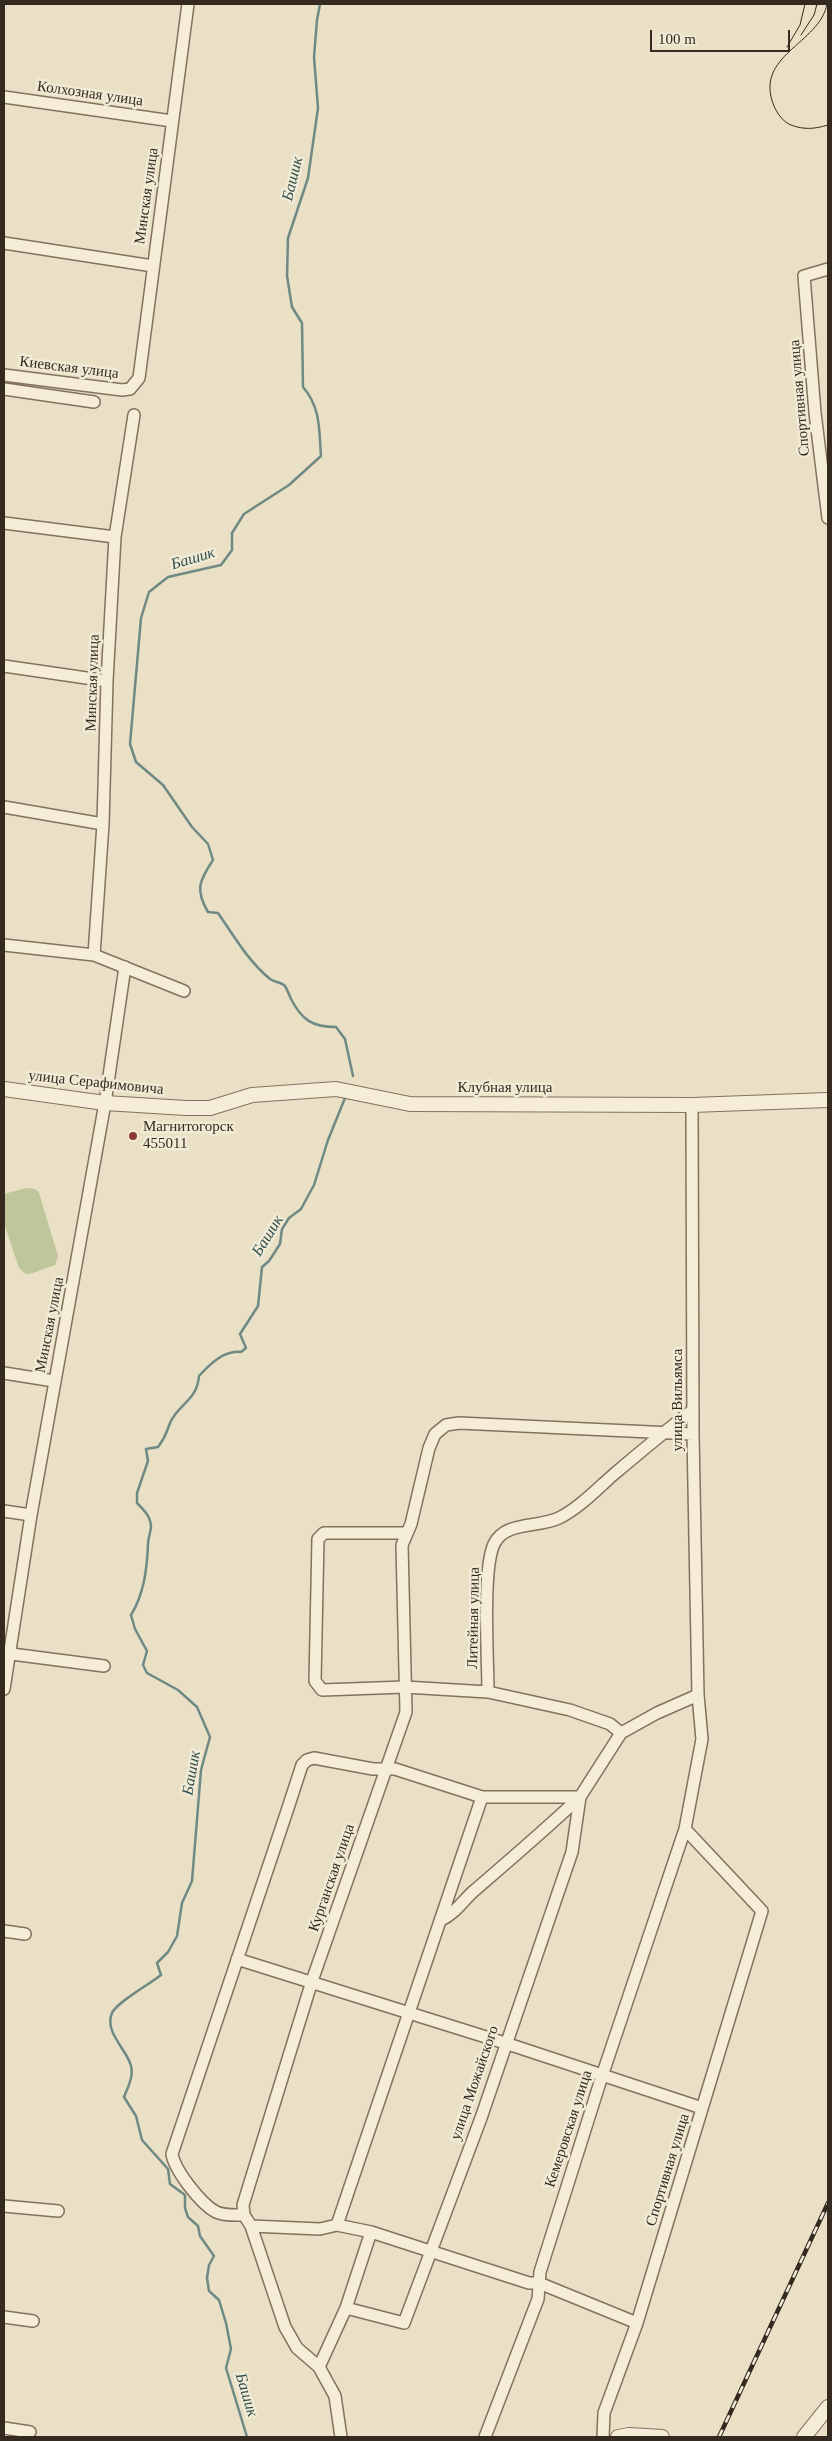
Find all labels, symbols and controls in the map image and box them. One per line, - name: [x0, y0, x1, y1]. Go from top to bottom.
- scale bar: [652, 20, 792, 52]
- text: 100 m: [658, 31, 696, 47]
- street label: Колхозная улица: [36, 78, 144, 110]
- street label: Минская улица: [131, 146, 163, 246]
- water label: Башик: [278, 155, 308, 203]
- street label: Спортивная улица: [786, 339, 814, 457]
- street label: Киевская улица: [18, 353, 120, 383]
- water label: Башик: [169, 543, 217, 575]
- street label: Минская улица: [82, 634, 104, 732]
- street label: улица Серафимовича: [28, 1067, 164, 1099]
- street label: Клубная улица: [458, 1079, 552, 1097]
- place label: Магнитогорск 455011: [143, 1118, 234, 1153]
- marker: Магнитогорск 455011: [127, 1130, 139, 1142]
- water label: Башик: [248, 1212, 288, 1260]
- street label: Минская улица: [32, 1275, 68, 1375]
- street label: улица Вильямса: [669, 1348, 687, 1452]
- street label: Литейная улица: [464, 1567, 484, 1669]
- water label: Башик: [179, 1749, 205, 1797]
- street label: Курганская улица: [305, 1822, 359, 1934]
- street label: улица Можайского: [447, 2023, 503, 2143]
- street label: Кемеровская улица: [542, 2068, 596, 2190]
- street label: Спортивная улица: [642, 2111, 694, 2229]
- water label: Башик: [230, 2371, 262, 2419]

